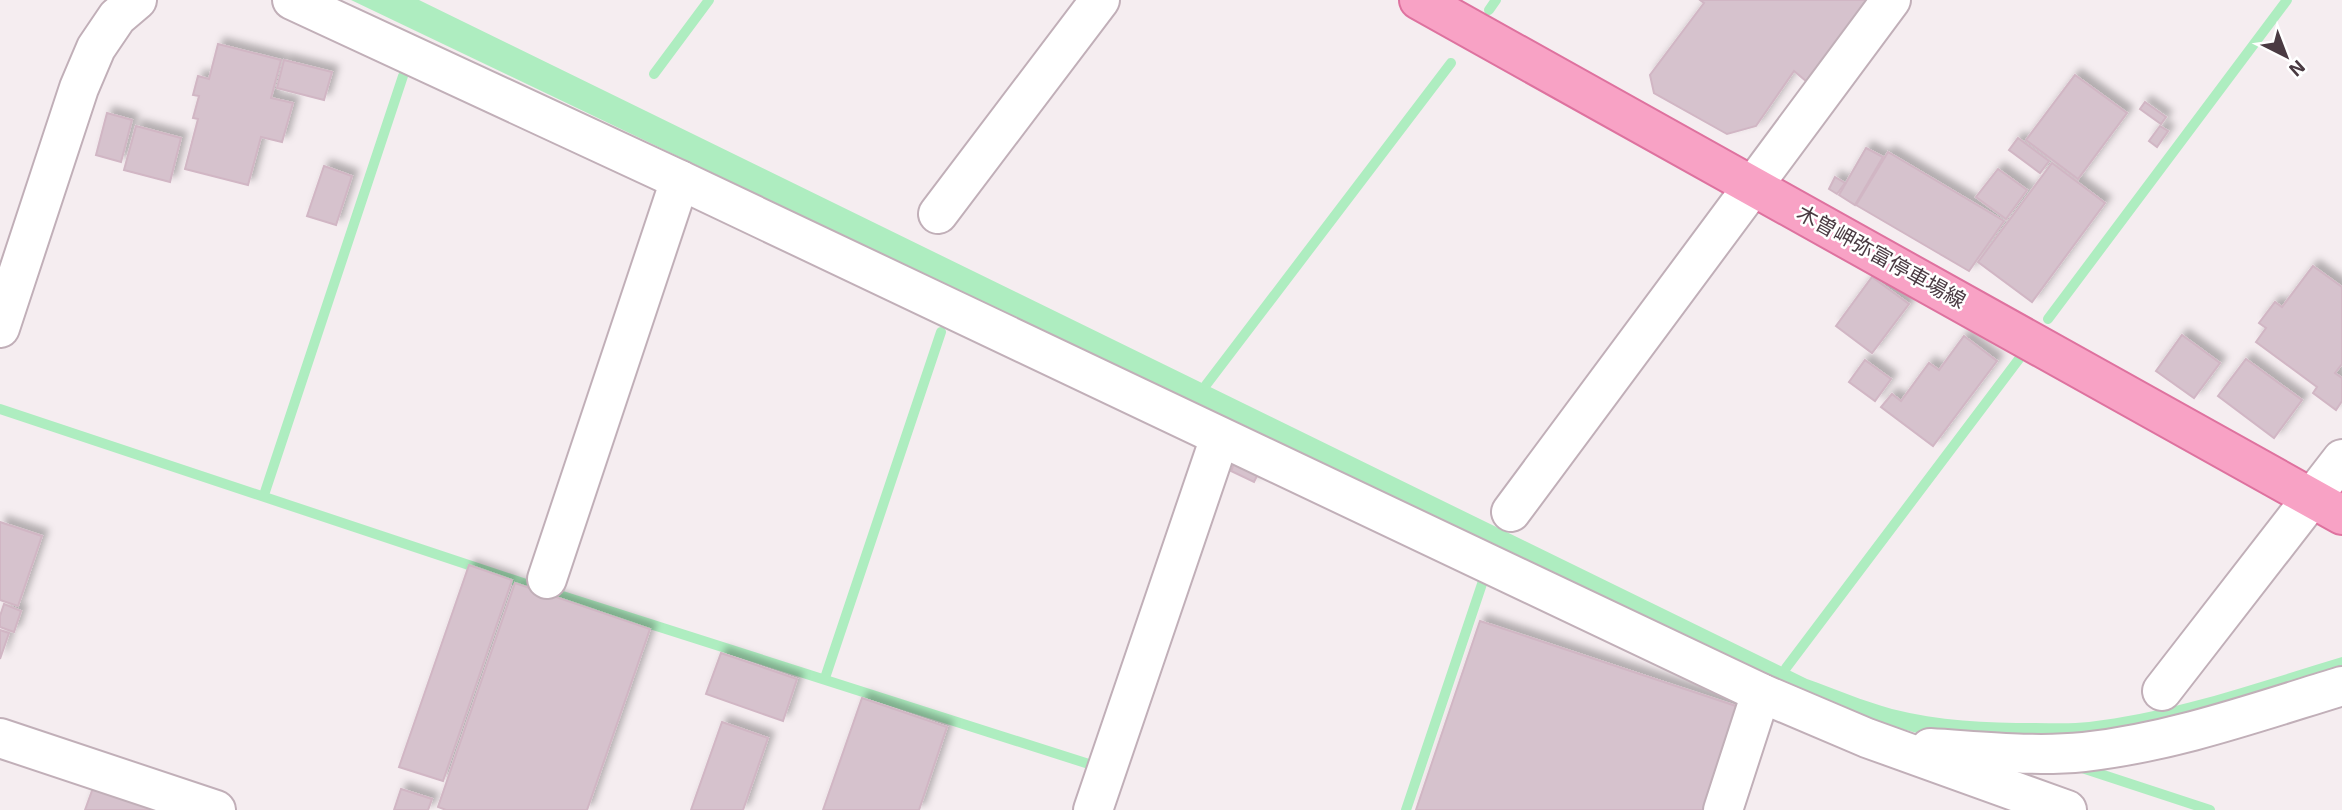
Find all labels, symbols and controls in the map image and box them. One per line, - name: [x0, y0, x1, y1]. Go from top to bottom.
- north arrow: [2251, 21, 2321, 91]
- text: N: [2285, 56, 2311, 82]
- street label: 木曽岬弥富停車場線: [1793, 199, 1970, 312]

